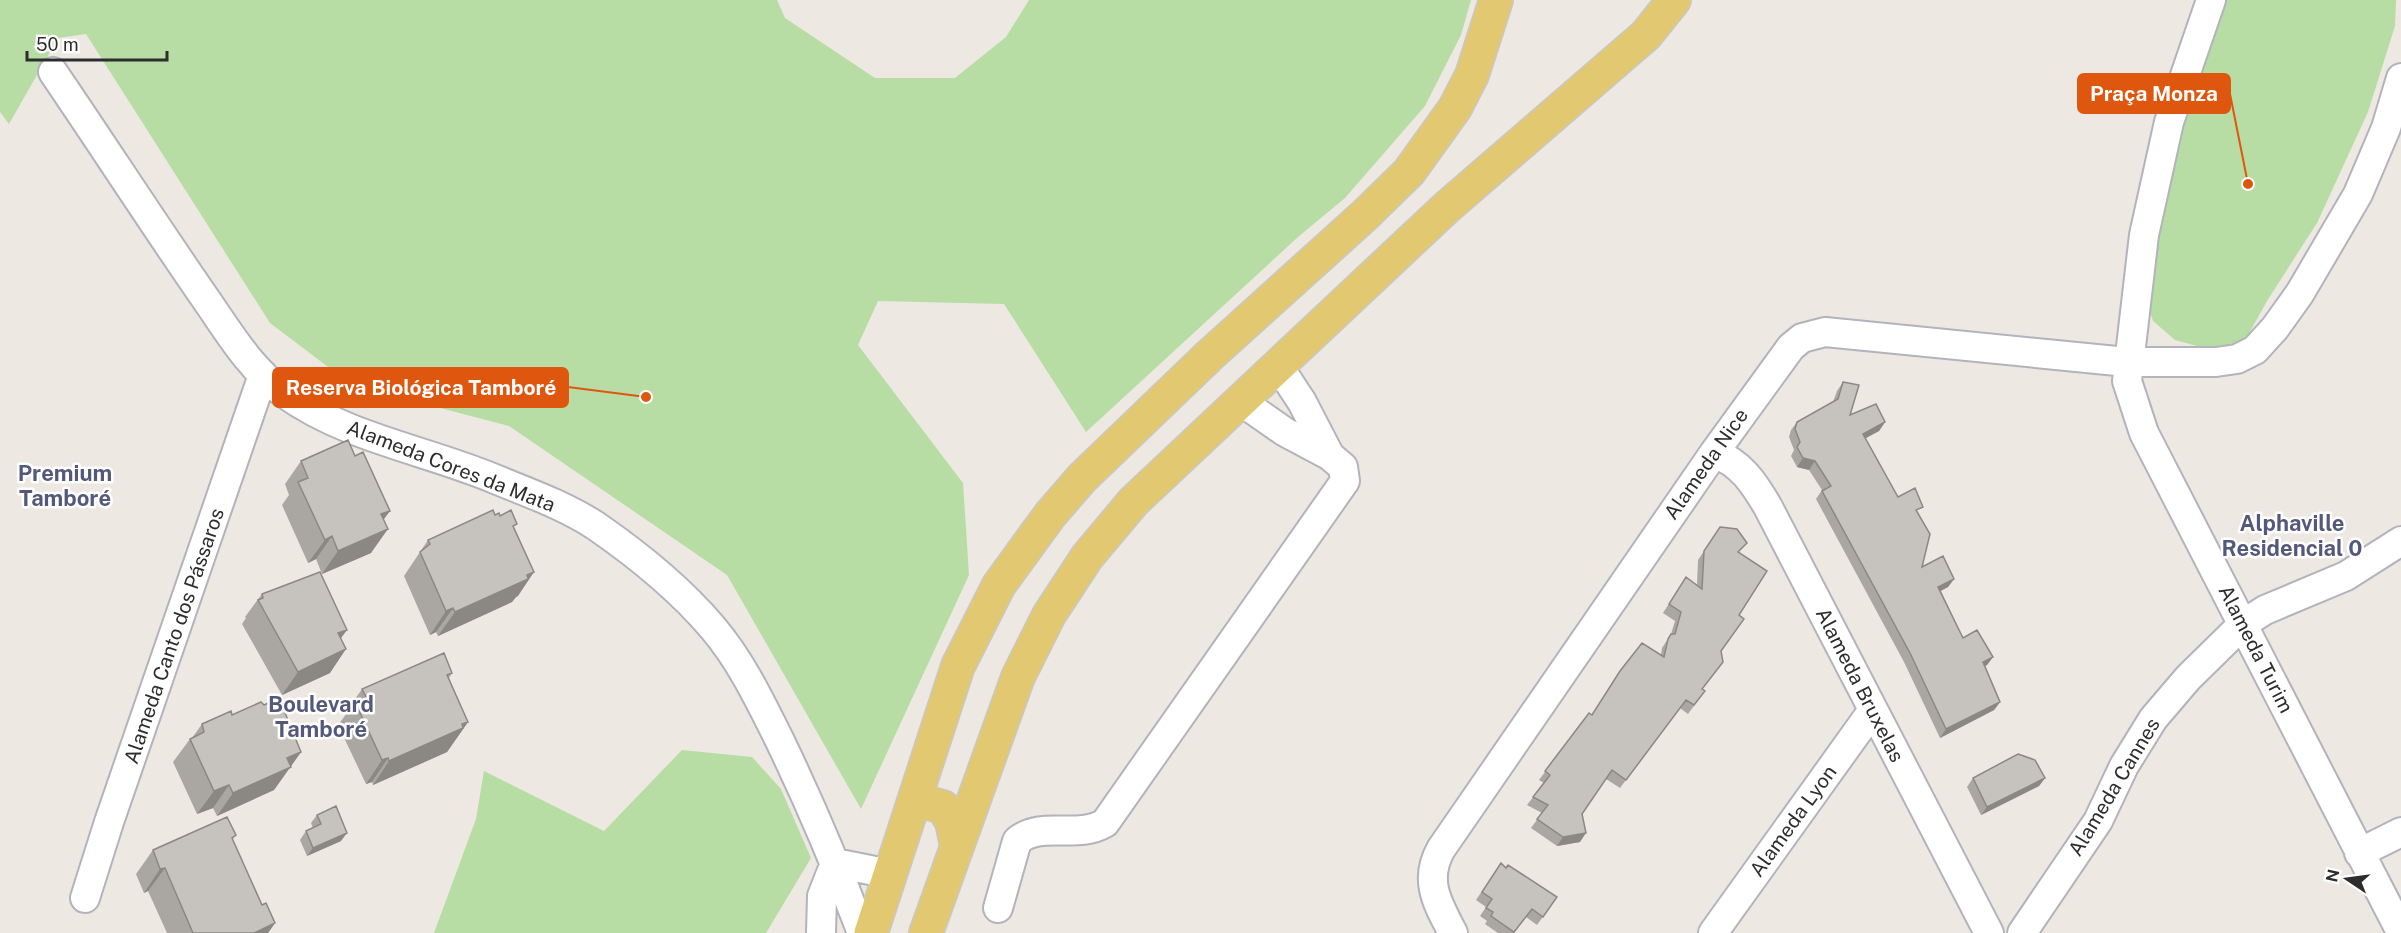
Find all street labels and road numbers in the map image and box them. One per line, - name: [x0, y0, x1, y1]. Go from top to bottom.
- street label: Alameda Nice: [1659, 404, 1753, 524]
- street label: Alameda Cores da Mata: [343, 415, 559, 517]
- street label: Alameda Canto dos Pássaros: [119, 505, 229, 767]
- street label: Alameda Turim: [2213, 581, 2299, 717]
- street label: Alameda Bruxelas: [1811, 604, 1909, 766]
- street label: Alameda Cannes: [2063, 714, 2165, 860]
- street label: Alameda Lyon: [1745, 761, 1841, 881]

